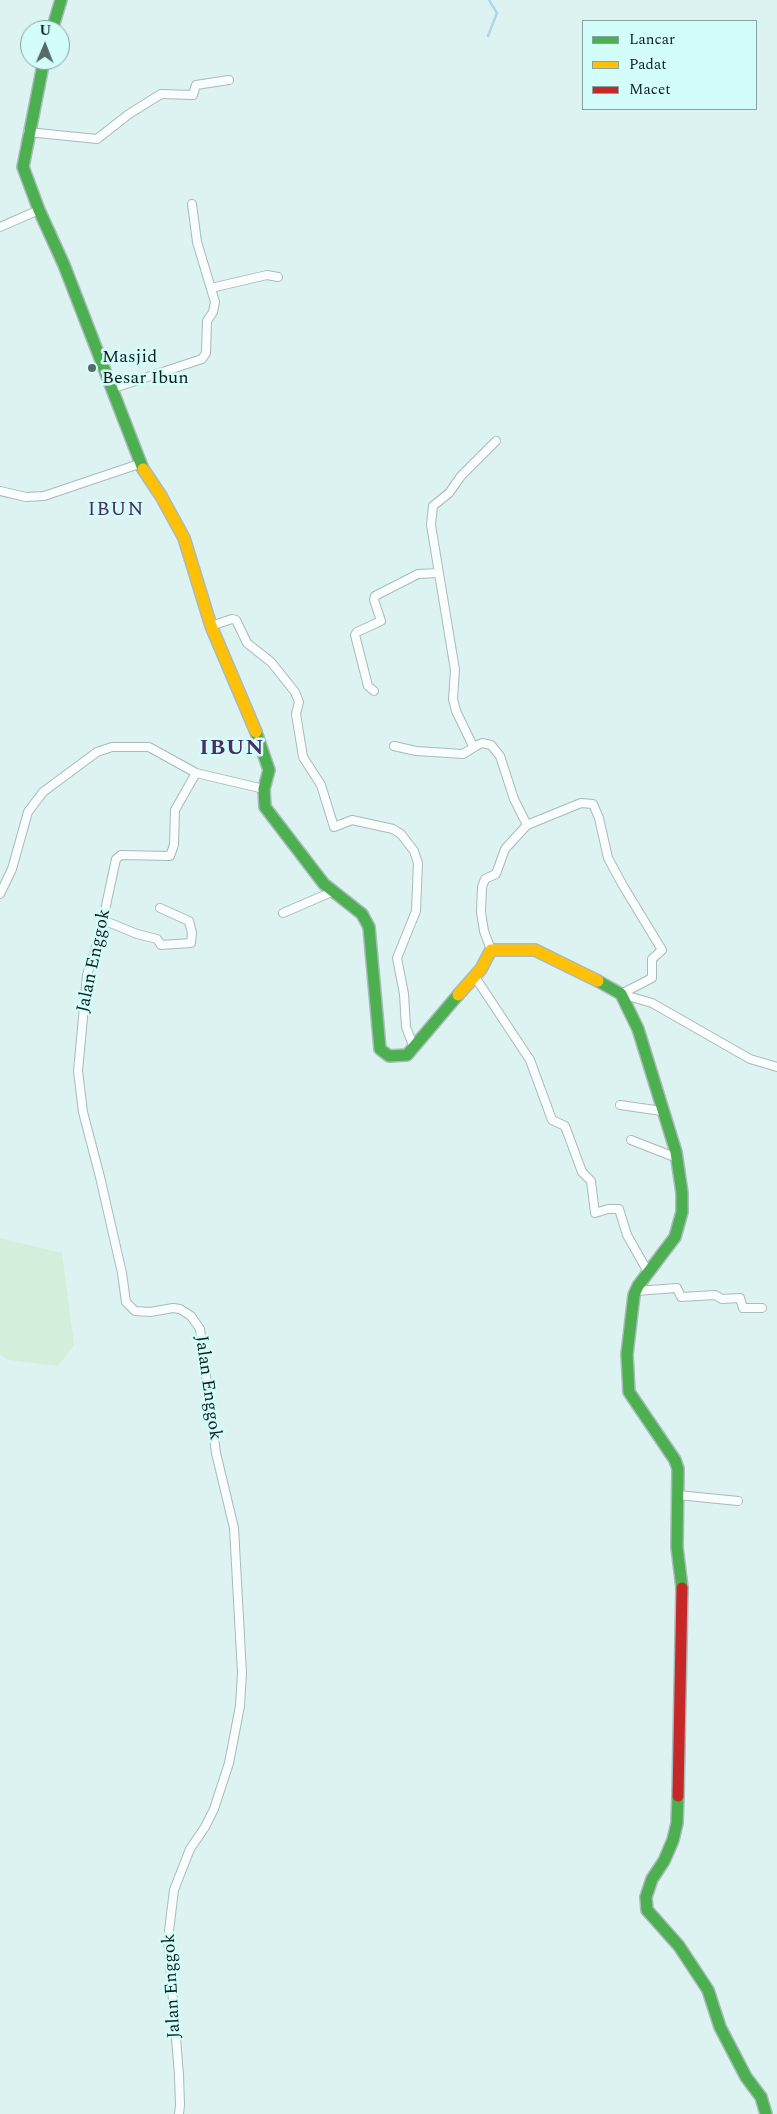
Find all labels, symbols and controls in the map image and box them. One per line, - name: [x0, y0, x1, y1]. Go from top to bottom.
- north arrow: [20, 20, 70, 70]
- text: U: [39, 20, 51, 41]
- legend: [582, 20, 757, 110]
- text: Lancar: [629, 28, 675, 51]
- text: Padat: [629, 53, 667, 76]
- text: Macet: [629, 78, 670, 101]
- place label: Masjid Besar Ibun: [102, 347, 189, 389]
- marker: Masjid Besar Ibun: [86, 362, 98, 374]
- district label: IBUN: [87, 499, 145, 523]
- district label: IBUN: [199, 737, 265, 763]
- street label: Jalan Enggok: [73, 907, 117, 1015]
- street label: Jalan Enggok: [189, 1334, 225, 1442]
- street label: Jalan Enggok: [159, 1933, 187, 2039]

